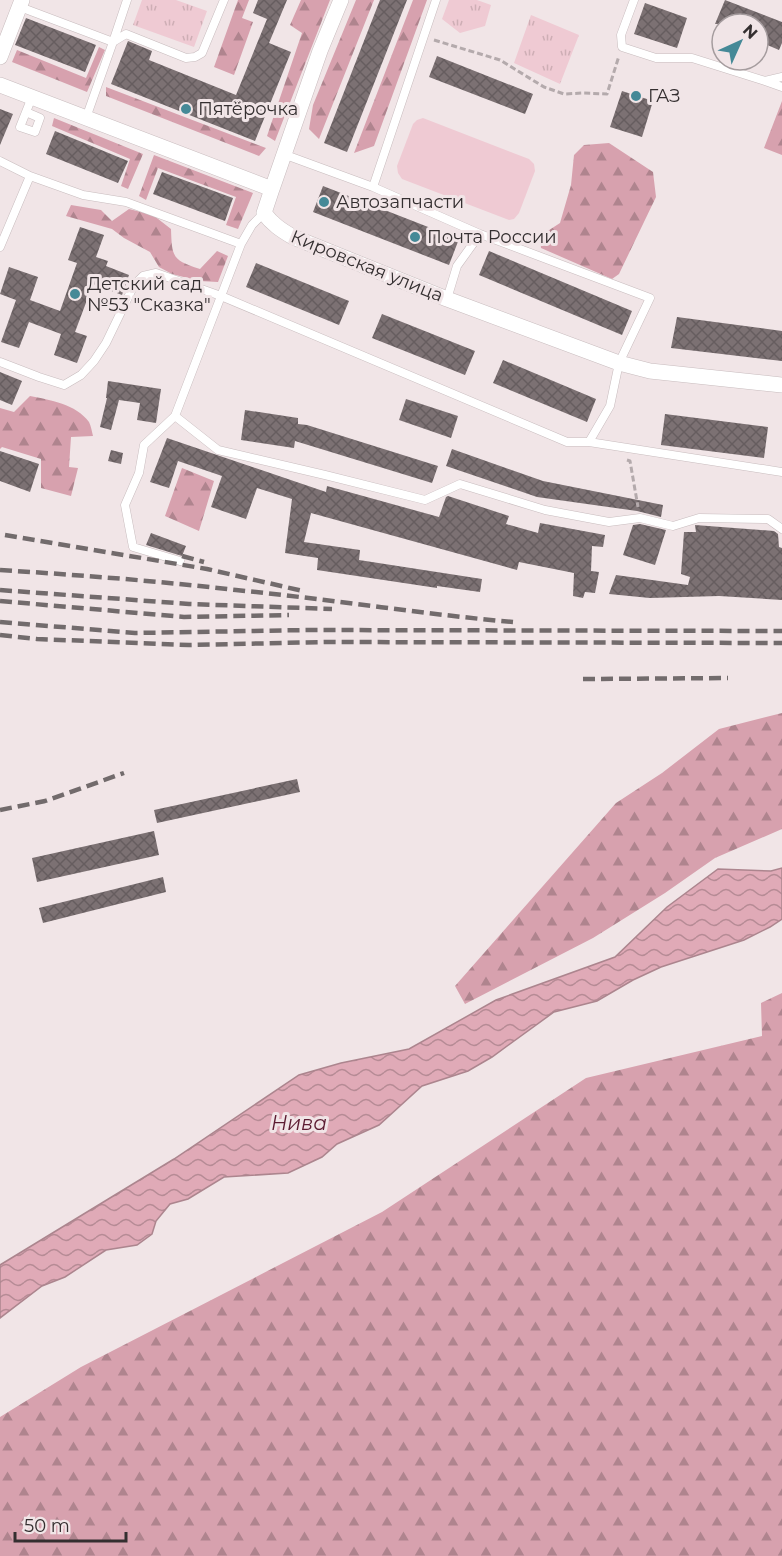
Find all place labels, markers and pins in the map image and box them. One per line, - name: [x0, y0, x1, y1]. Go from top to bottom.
- place label: ГАЗ: [648, 85, 681, 107]
- marker: ГАЗ: [629, 89, 643, 103]
- place label: Пятёрочка: [198, 98, 298, 120]
- marker: Пятёрочка: [179, 102, 193, 116]
- place label: Автозапчасти: [336, 191, 464, 213]
- marker: Автозапчасти: [317, 195, 331, 209]
- place label: Почта России: [427, 226, 557, 248]
- marker: Почта России: [408, 230, 422, 244]
- place label: Детский сад №53 "Сказка": [87, 273, 211, 316]
- marker: Детский сад №53 "Сказка": [68, 287, 82, 301]

